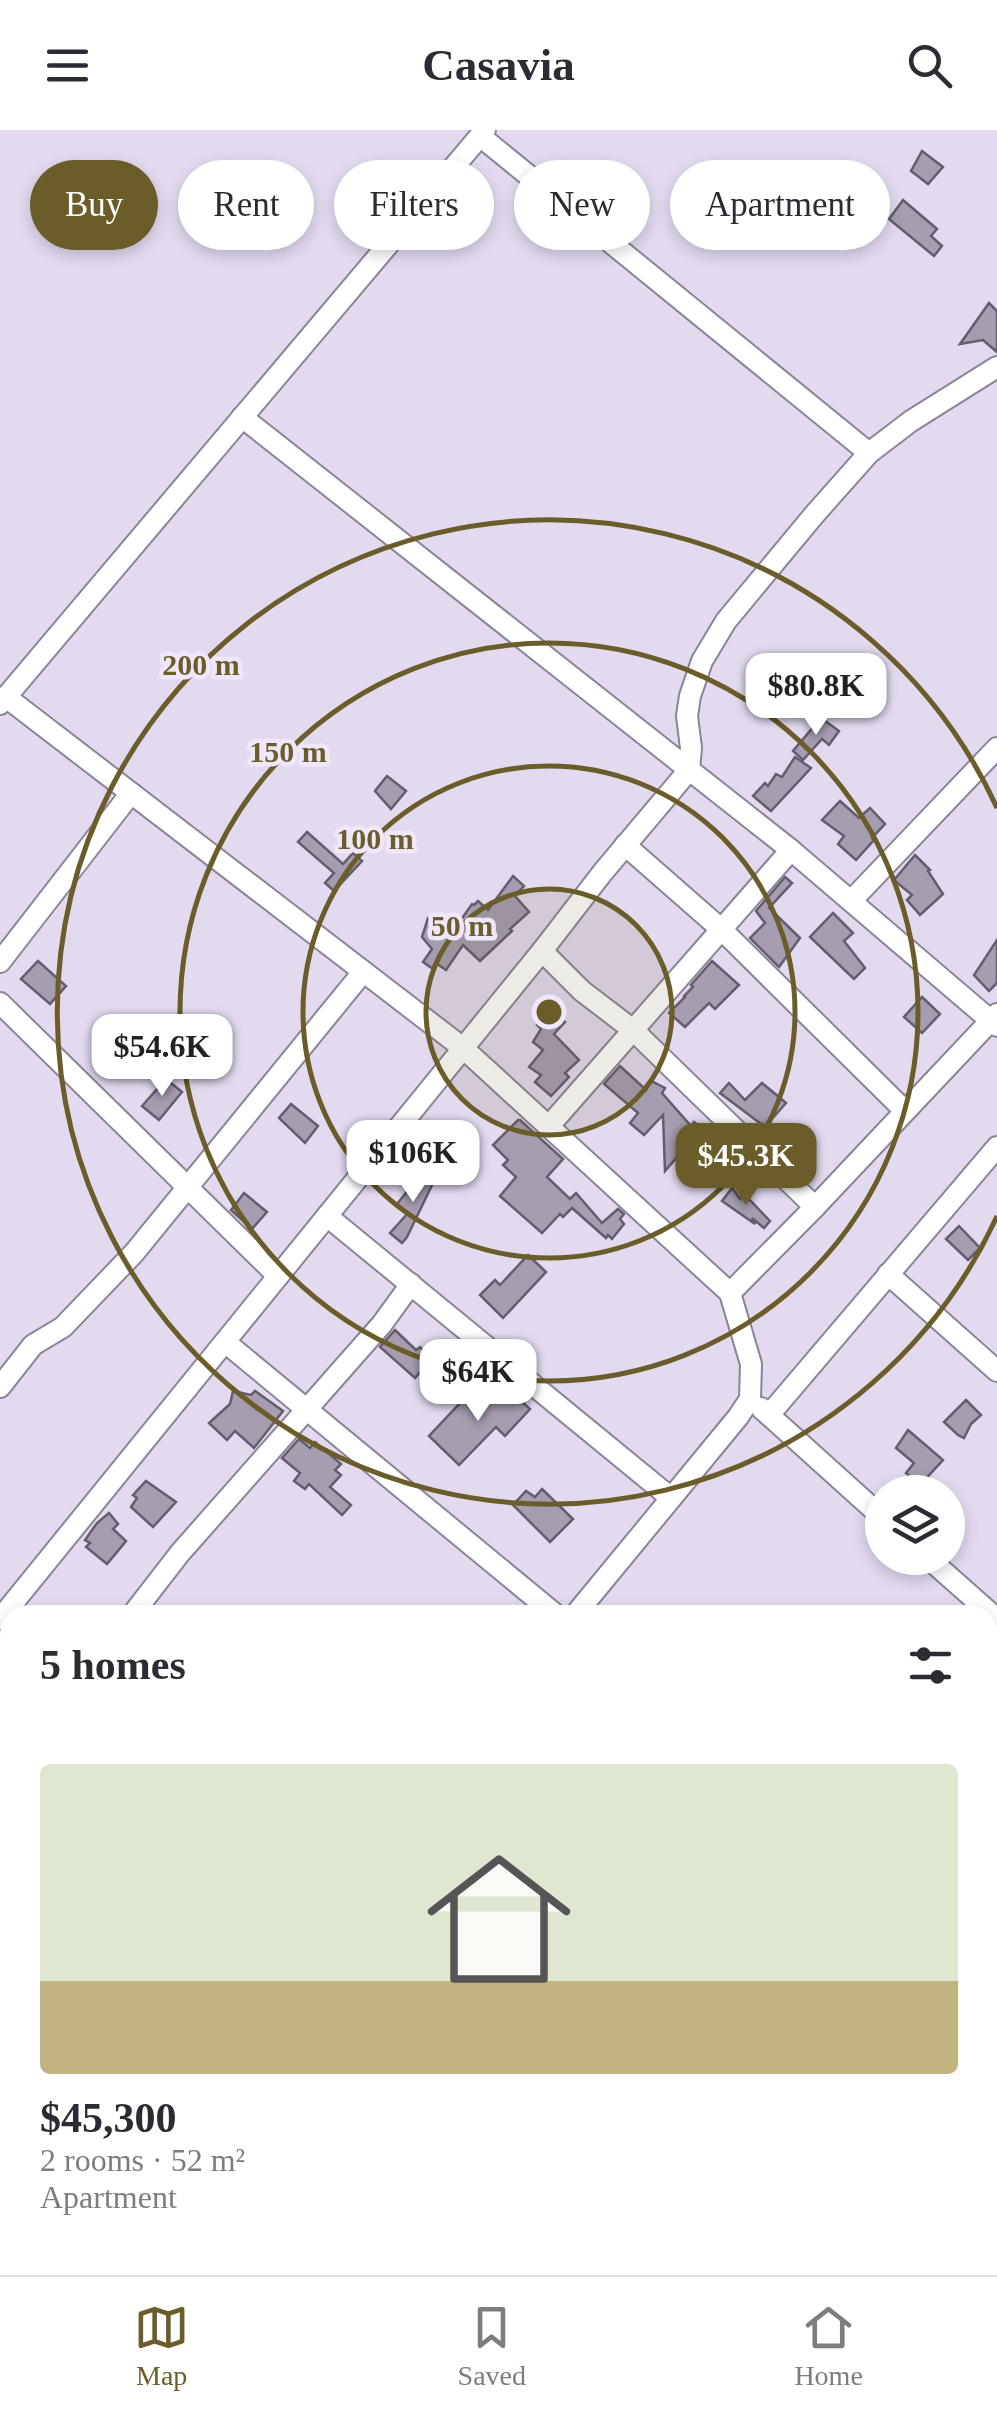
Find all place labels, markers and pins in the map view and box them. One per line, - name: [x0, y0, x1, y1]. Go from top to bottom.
- pin: $80.8K: [735, 653, 897, 738]
- centre of rings: [531, 994, 567, 1030]
- pin: $54.6K: [81, 1014, 243, 1099]
- pin: $106K: [343, 1120, 483, 1205]
- pin: $45.3K: [665, 1123, 827, 1208]
- pin: $64K: [419, 1339, 537, 1424]

